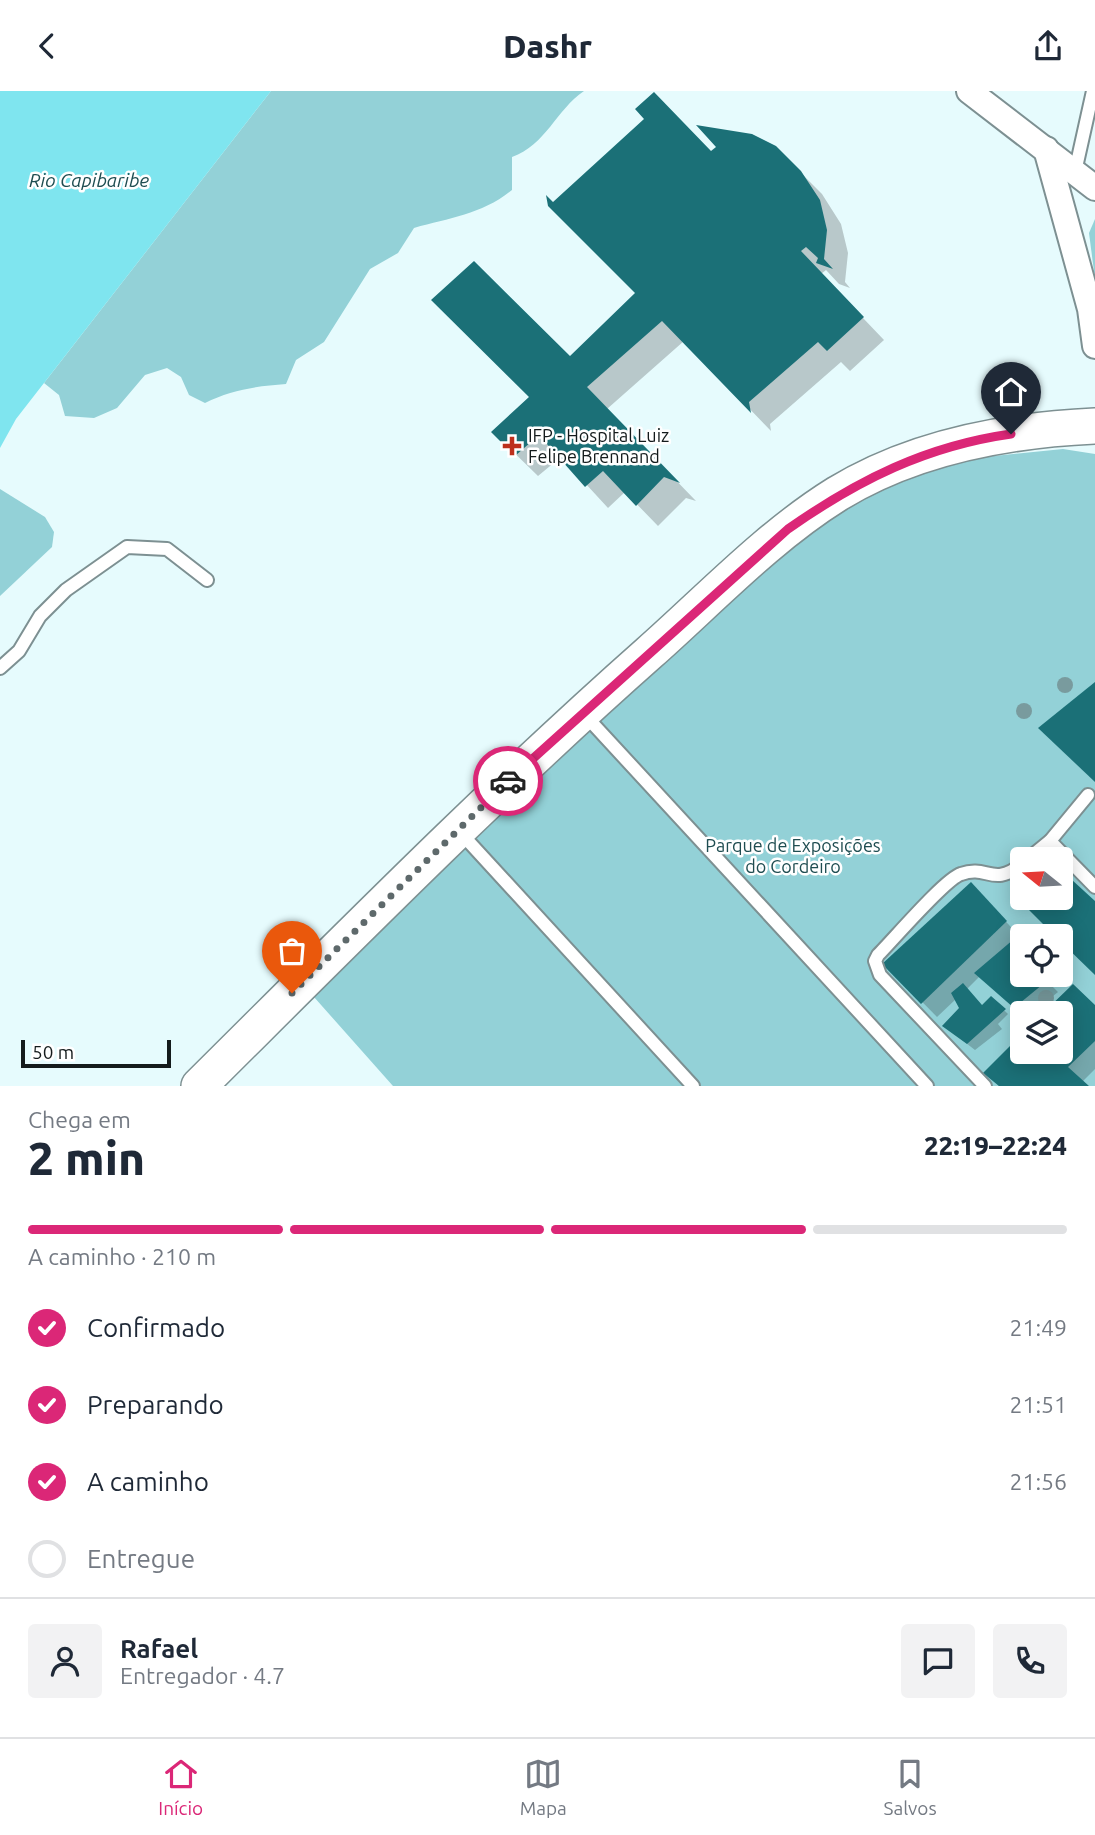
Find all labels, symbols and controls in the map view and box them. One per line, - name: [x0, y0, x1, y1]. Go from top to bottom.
- icon: back: [28, 27, 66, 65]
- icon: share: [1029, 27, 1067, 65]
- text: Dashr: [503, 28, 592, 64]
- water label: Rio Capibaribe: [29, 169, 149, 191]
- pin: [981, 362, 1041, 434]
- icon: home: [992, 373, 1030, 411]
- place label: IFP - Hospital Luiz Felipe Brennand: [528, 425, 669, 466]
- marker: IFP - Hospital Luiz Felipe Brennand: [502, 436, 522, 456]
- courier: [473, 746, 543, 816]
- icon: car: [489, 762, 527, 800]
- park label: Parque de Exposições do Cordeiro: [705, 835, 881, 876]
- north arrow: [1010, 847, 1073, 910]
- map controls: [1010, 847, 1073, 1064]
- pin: [262, 921, 322, 993]
- button: locate: [1010, 924, 1073, 987]
- icon: bag: [273, 932, 311, 970]
- button: layers: [1010, 1001, 1073, 1064]
- scale bar: [21, 1037, 172, 1069]
- text: 50 m: [32, 1041, 74, 1063]
- text: Chega em: [28, 1107, 131, 1132]
- text: 22:19–22:24: [924, 1131, 1067, 1160]
- text: 2 min: [28, 1132, 145, 1184]
- text: A caminho · 210 m: [28, 1244, 216, 1269]
- icon: check: [28, 1309, 66, 1347]
- text: Confirmado: [87, 1313, 225, 1342]
- text: 21:49: [1009, 1315, 1067, 1340]
- icon: check: [28, 1386, 66, 1424]
- text: Preparando: [87, 1390, 224, 1419]
- text: 21:51: [1009, 1392, 1067, 1417]
- icon: check: [28, 1463, 66, 1501]
- text: A caminho: [87, 1467, 209, 1496]
- text: 21:56: [1009, 1469, 1067, 1494]
- text: Entregue: [87, 1544, 195, 1573]
- button: person: [28, 1624, 102, 1698]
- button: chat: [901, 1624, 975, 1698]
- button: phone: [993, 1624, 1067, 1698]
- text: Rafael: [120, 1634, 198, 1663]
- text: Entregador · 4.7: [120, 1663, 285, 1688]
- tab: Início: [158, 1755, 203, 1819]
- tab: Mapa: [520, 1755, 567, 1819]
- tab: Salvos: [883, 1755, 937, 1819]

